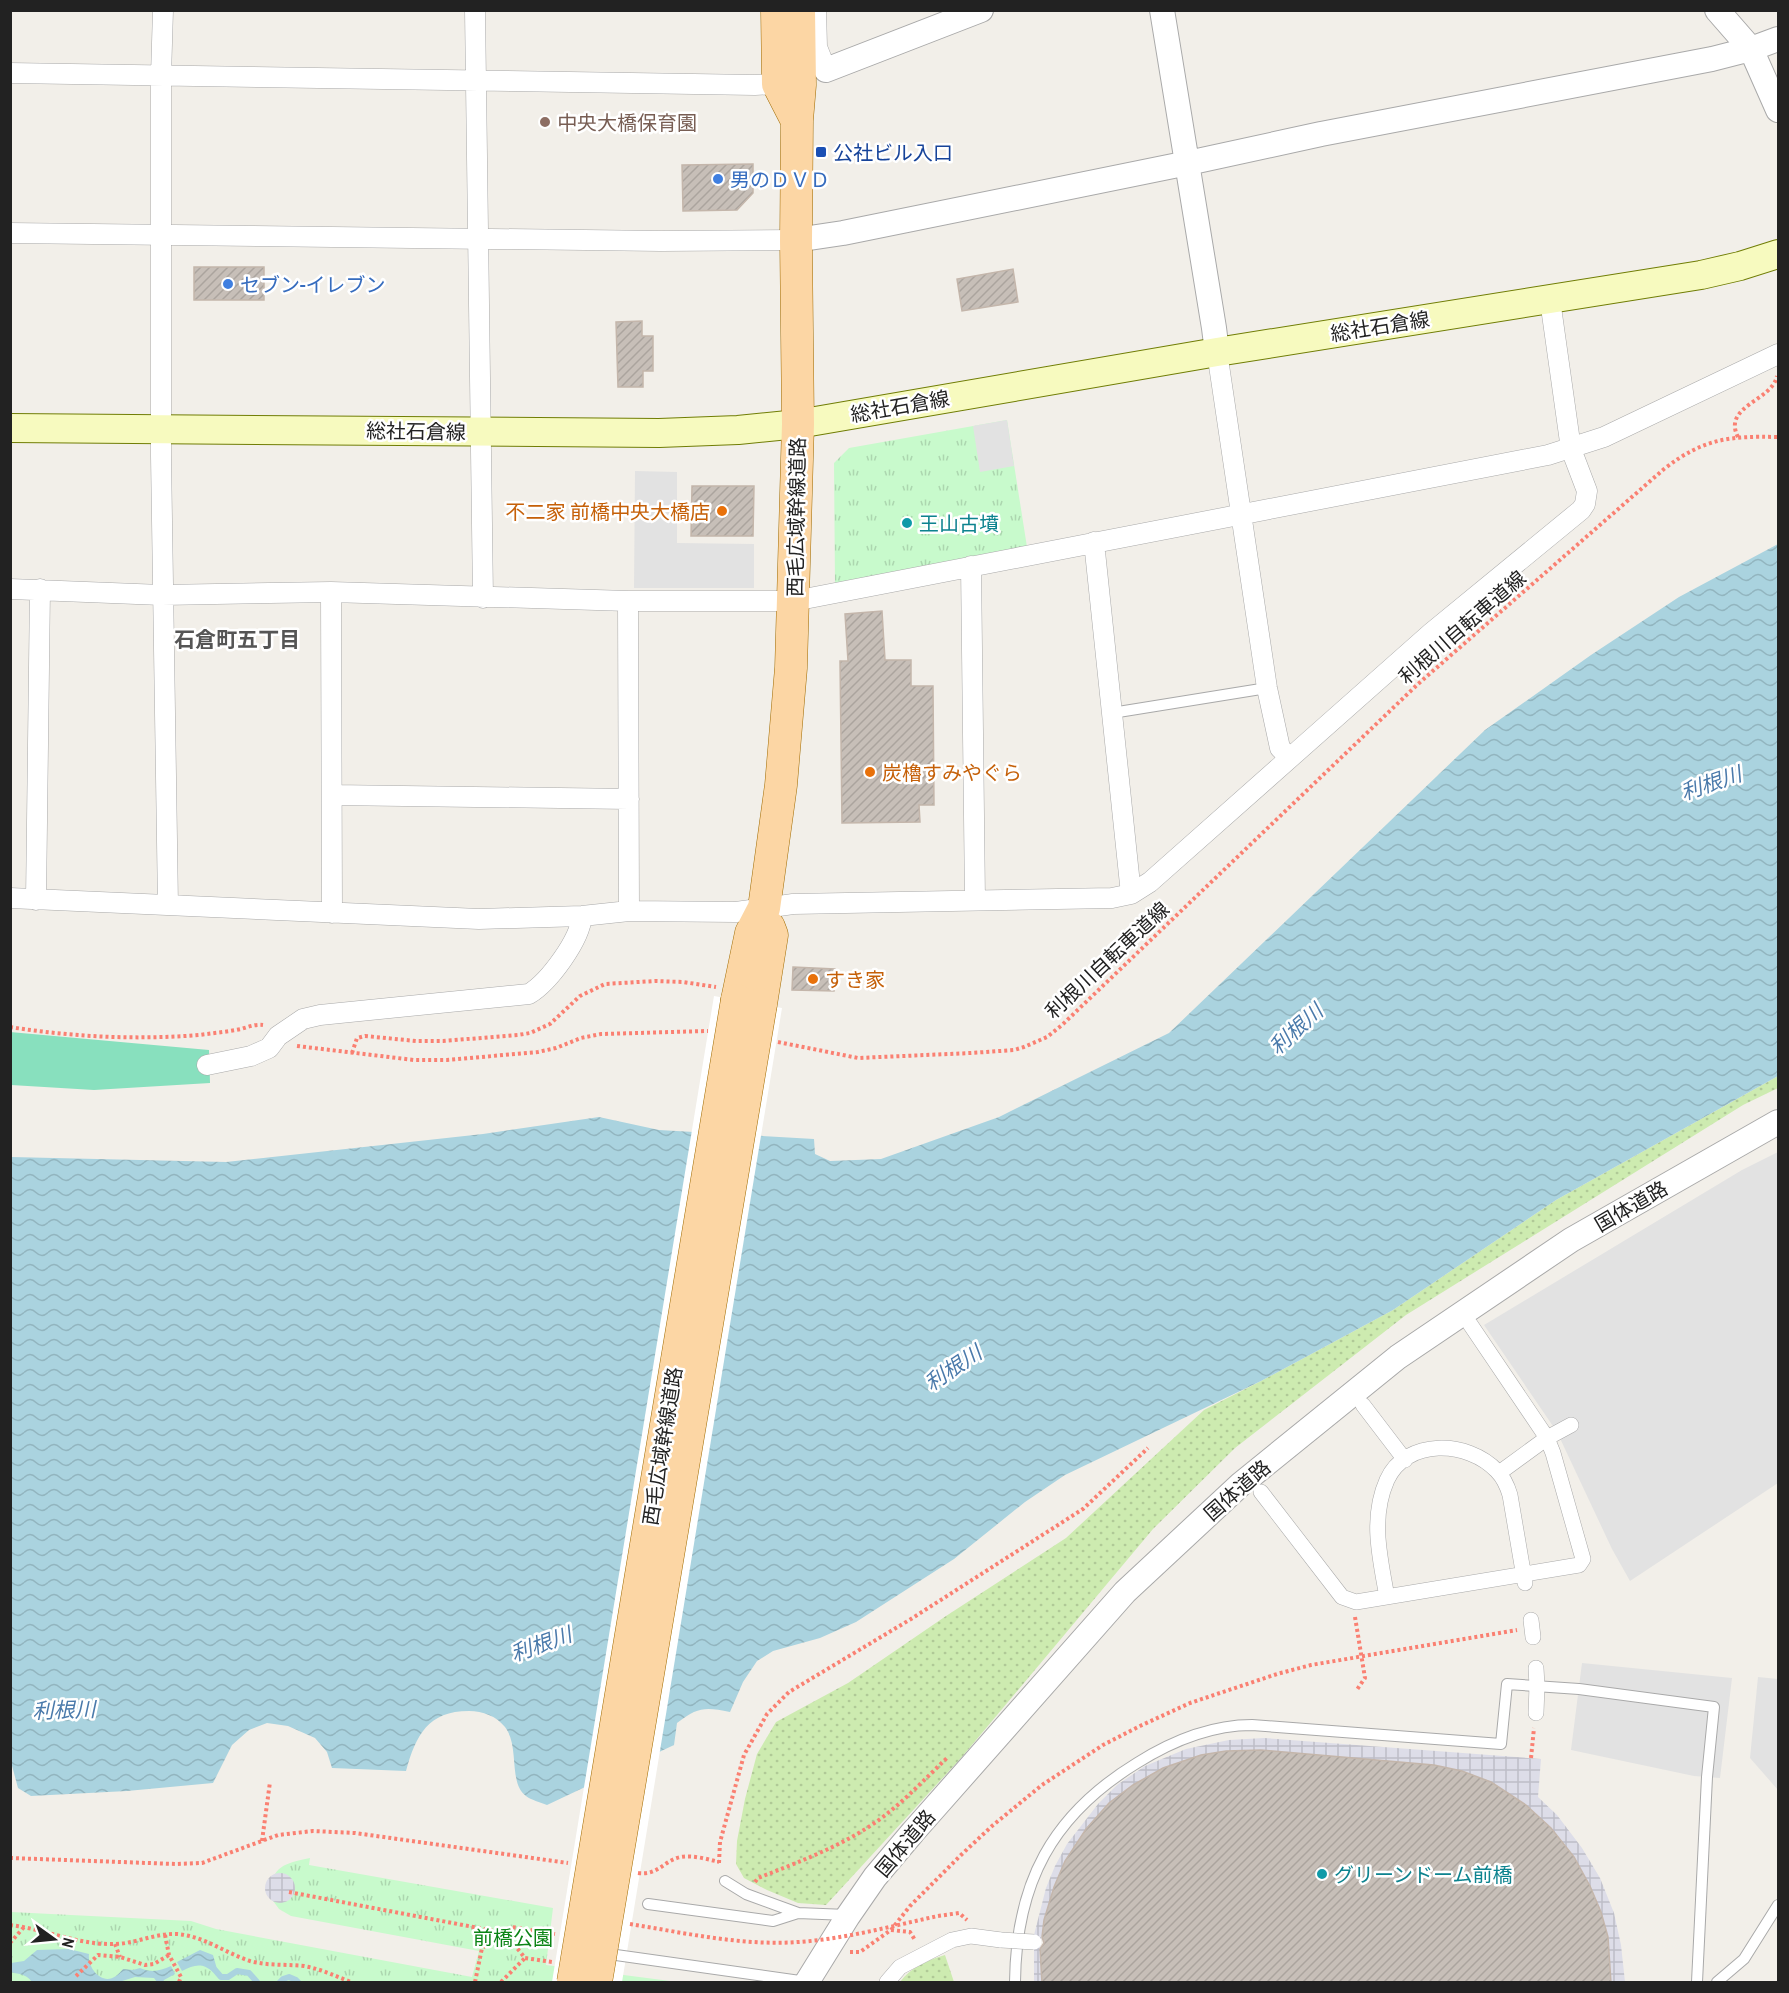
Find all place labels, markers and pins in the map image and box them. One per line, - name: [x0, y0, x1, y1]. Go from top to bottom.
- place label: 中央大橋保育園: [557, 109, 697, 136]
- marker: 中央大橋保育園: [538, 115, 552, 129]
- place label: 公社ビル入口: [833, 139, 953, 166]
- marker: 公社ビル入口: [814, 145, 828, 159]
- place label: 男のＤＶＤ: [730, 166, 830, 193]
- marker: 男のＤＶＤ: [711, 172, 725, 186]
- place label: セブン-イレブン: [240, 271, 385, 298]
- marker: セブン-イレブン: [221, 277, 235, 291]
- place label: 不二家 前橋中央大橋店: [505, 498, 710, 525]
- marker: 不二家 前橋中央大橋店: [715, 504, 729, 518]
- place label: 王山古墳: [919, 510, 999, 537]
- marker: 王山古墳: [900, 516, 914, 530]
- place label: 炭櫓すみやぐら: [882, 759, 1022, 786]
- marker: 炭櫓すみやぐら: [863, 765, 877, 779]
- place label: すき家: [825, 966, 885, 993]
- marker: すき家: [806, 972, 820, 986]
- place label: グリーンドーム前橋: [1334, 1861, 1512, 1888]
- marker: グリーンドーム前橋: [1315, 1867, 1329, 1881]

